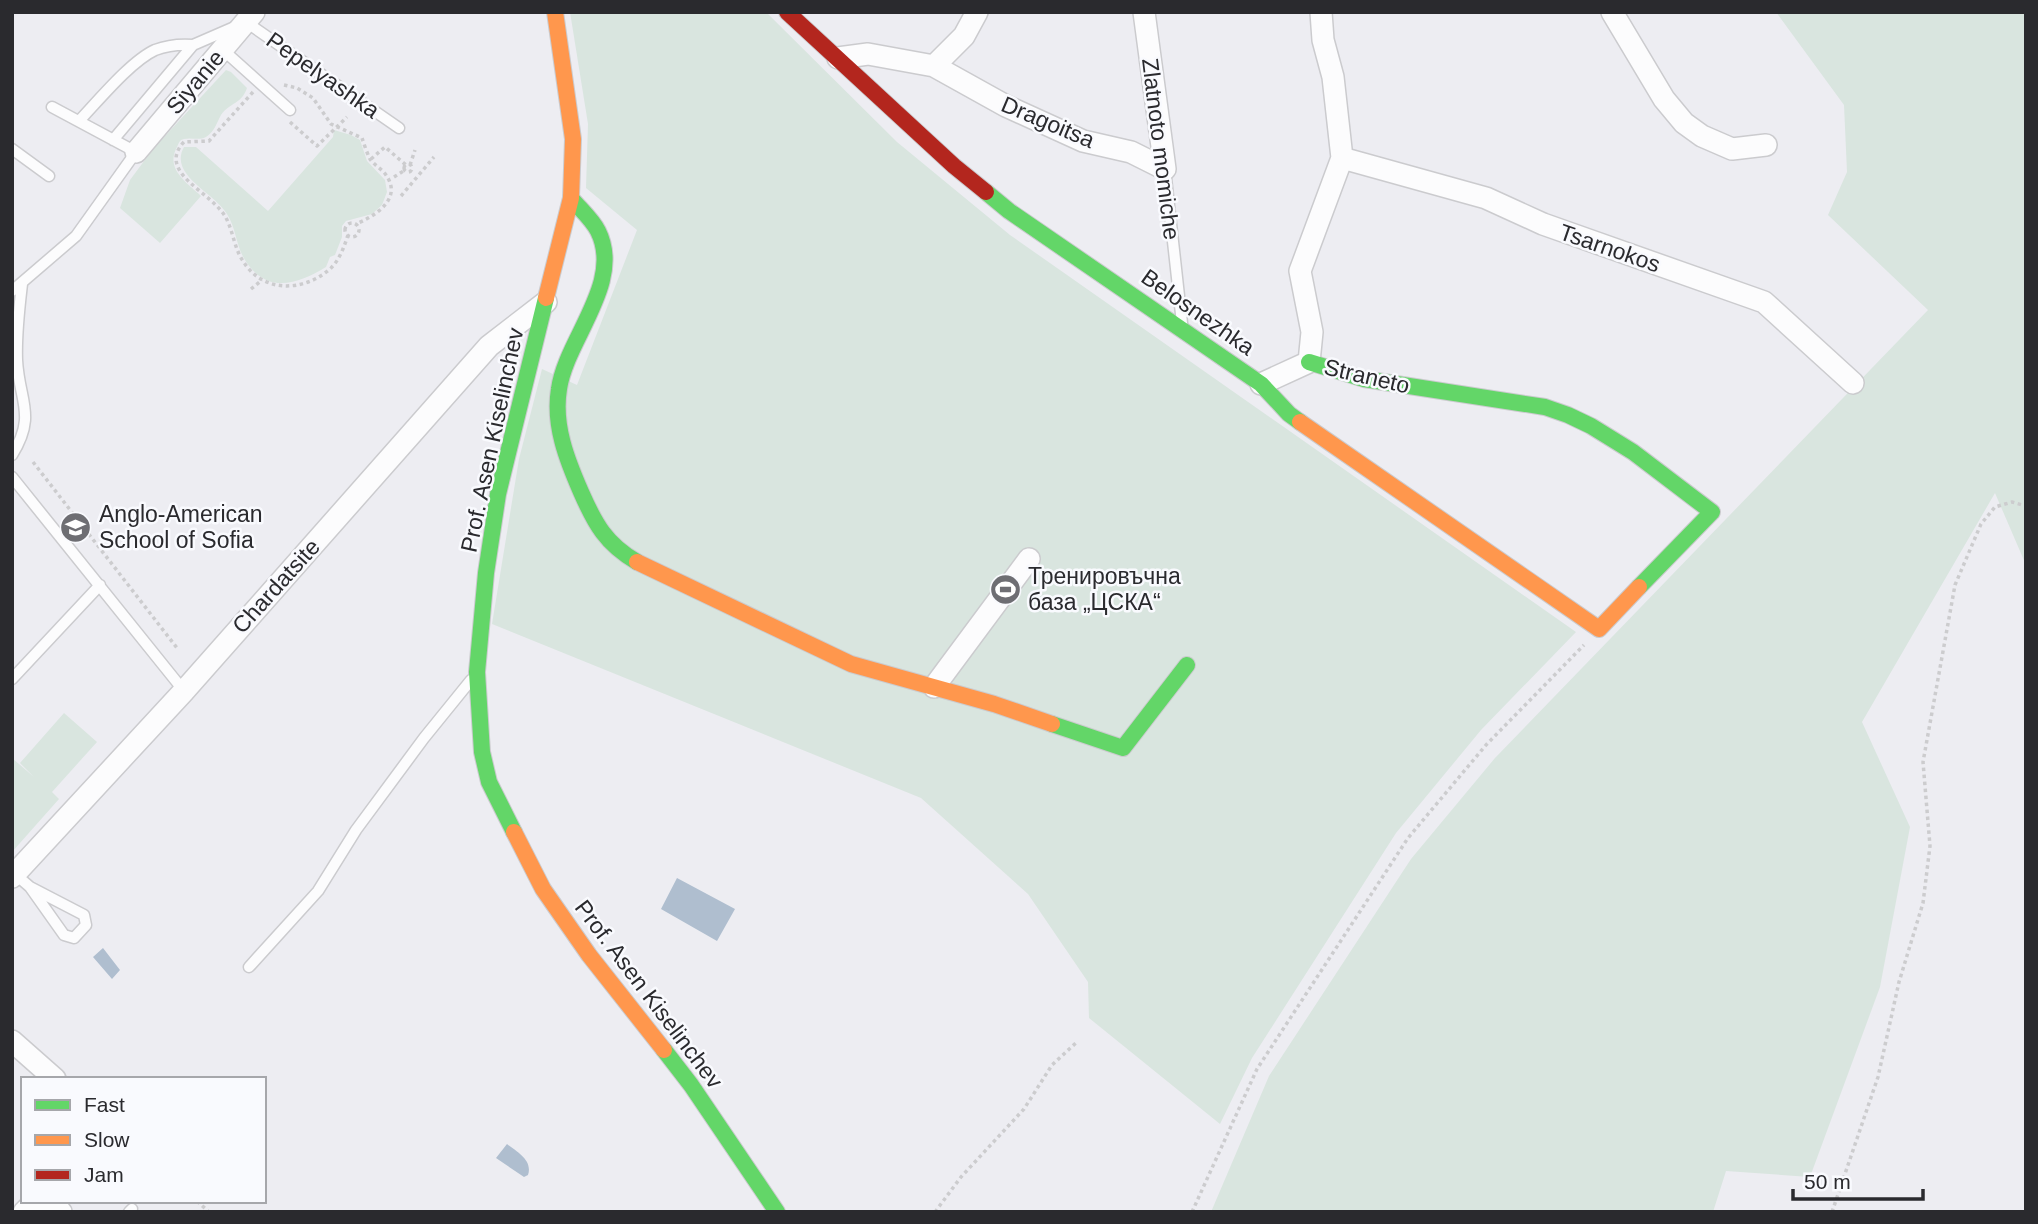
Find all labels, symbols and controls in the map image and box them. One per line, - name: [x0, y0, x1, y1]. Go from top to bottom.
- street label: Pepelyashka: [262, 27, 385, 124]
- street label: Siyanie: [161, 45, 229, 119]
- street label: Zlatnoto momiche: [1137, 57, 1185, 241]
- street label: Dragoitsa: [998, 91, 1099, 153]
- street label: Tsarnokos: [1556, 219, 1664, 277]
- street label: Belosnezhka: [1137, 264, 1260, 361]
- street label: Prof. Asen Kiselinchev: [455, 325, 529, 555]
- street label: Straneto: [1322, 354, 1412, 398]
- place label: Anglo-American School of Sofia: [99, 501, 263, 553]
- school or university icon: Anglo-American School of Sofia: [59, 510, 93, 544]
- street label: Chardatsite: [227, 534, 325, 638]
- place label: Тренировъчна база „ЦСКА“: [1028, 563, 1181, 615]
- sports icon: Тренировъчна база „ЦСКА“: [988, 572, 1022, 606]
- street label: Prof. Asen Kiselinchev: [570, 895, 729, 1094]
- legend: [21, 1077, 266, 1203]
- text: Fast: [84, 1093, 125, 1116]
- text: Slow: [84, 1128, 130, 1151]
- scale bar: [1793, 1158, 1923, 1202]
- text: Jam: [84, 1163, 124, 1186]
- text: 50 m: [1804, 1170, 1851, 1193]

